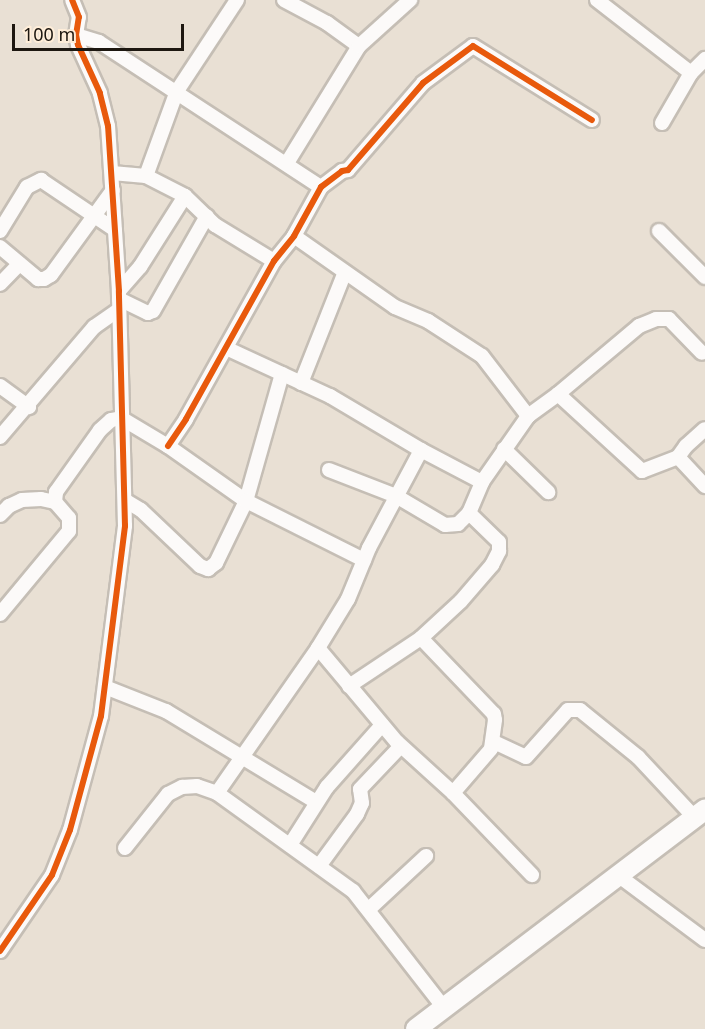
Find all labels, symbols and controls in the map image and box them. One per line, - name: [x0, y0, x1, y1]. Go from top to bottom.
- scale bar: [15, 12, 188, 50]
- text: 100 m: [23, 22, 75, 46]

